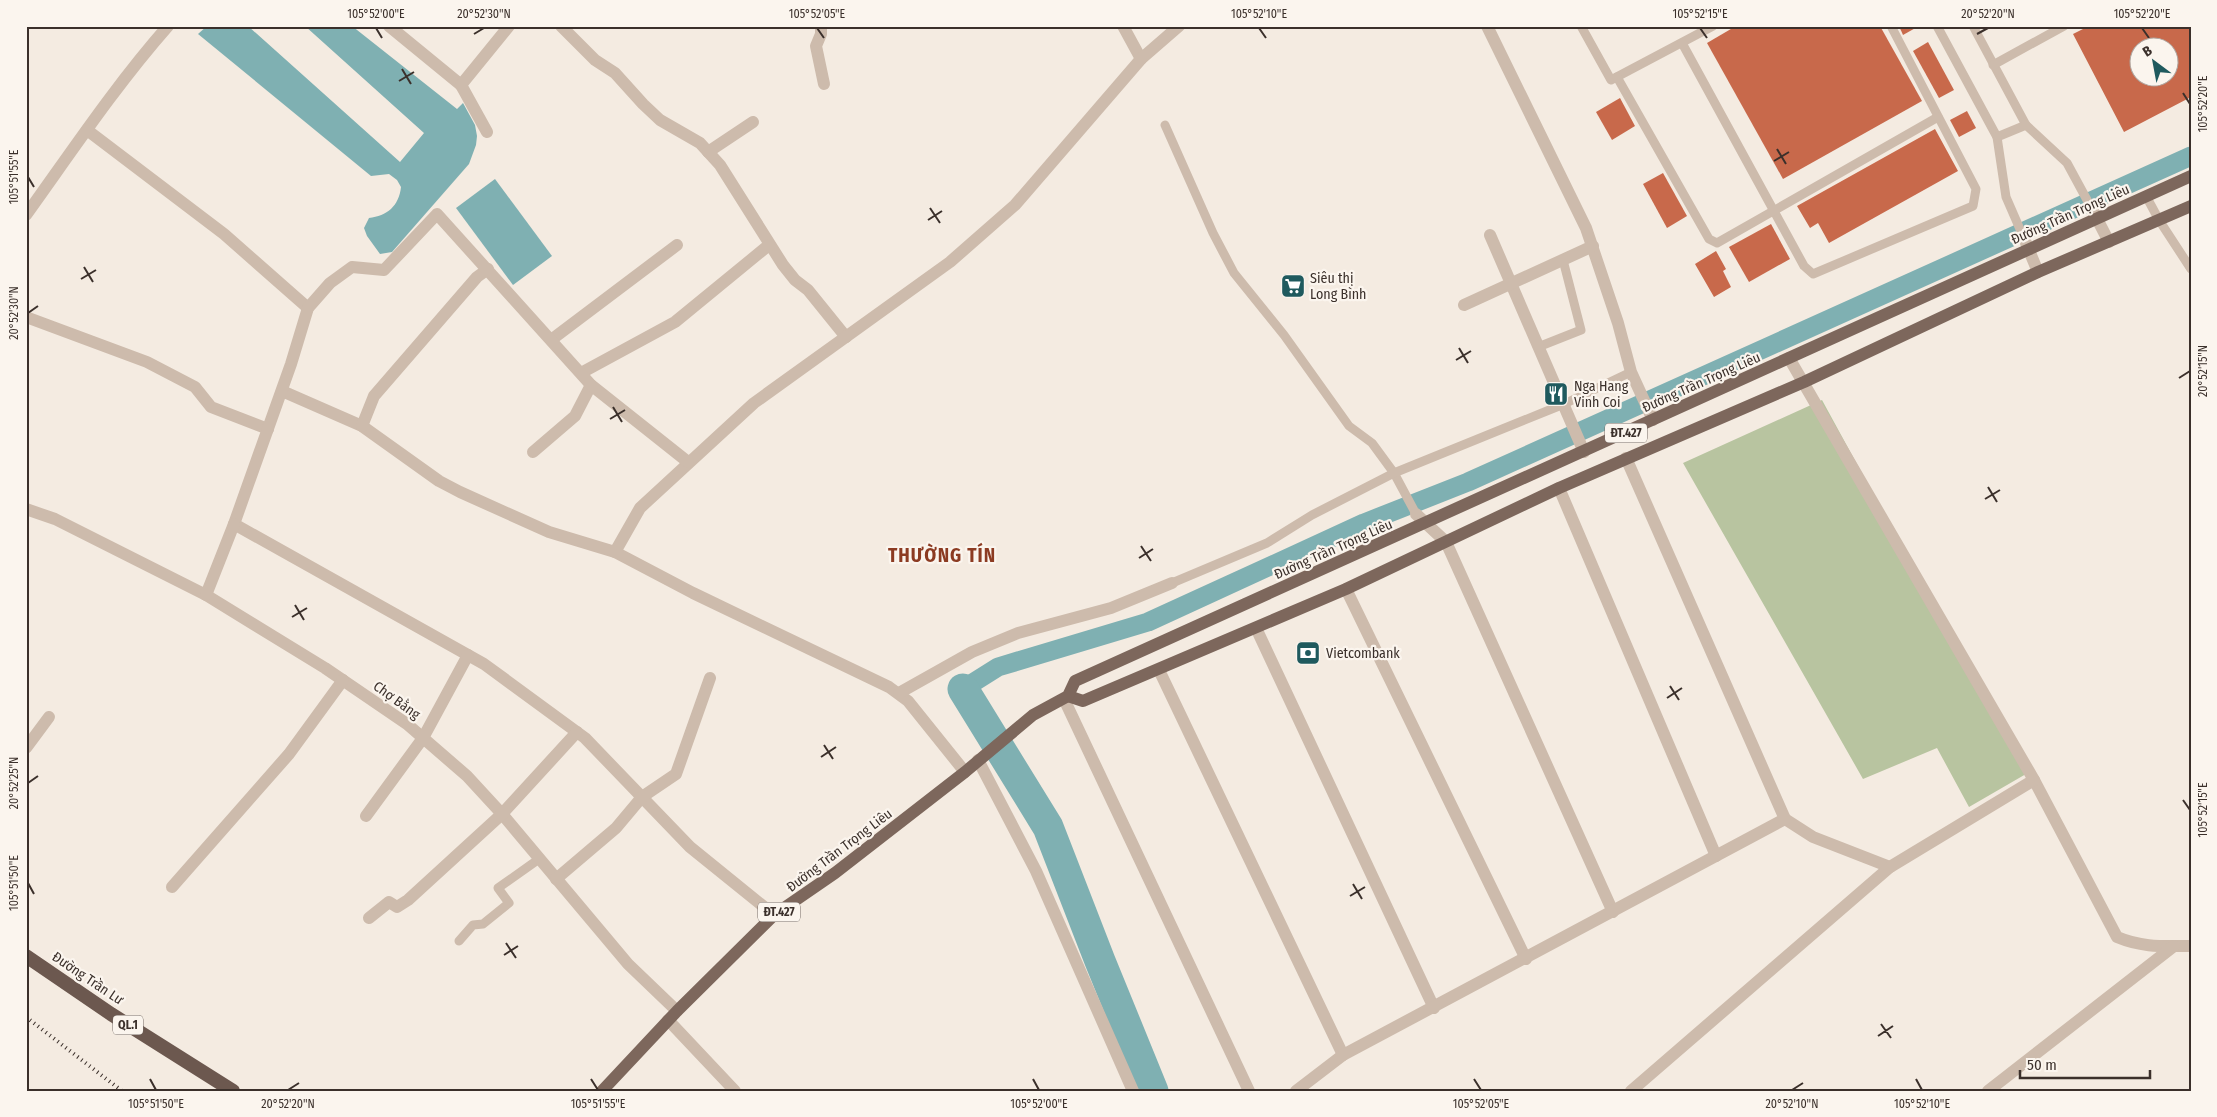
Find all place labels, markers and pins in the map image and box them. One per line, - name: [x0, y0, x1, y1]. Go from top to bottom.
- place label: Siêu thị Long Bình: [1310, 270, 1366, 303]
- supermarket icon: Siêu thị Long Bình: [1280, 273, 1306, 299]
- place label: Nga Hang Vinh Coi: [1574, 378, 1629, 411]
- restaurant icon: Nga Hang Vinh Coi: [1543, 381, 1569, 407]
- bank icon: Vietcombank: [1295, 640, 1321, 666]
- place label: Vietcombank: [1326, 645, 1400, 662]

